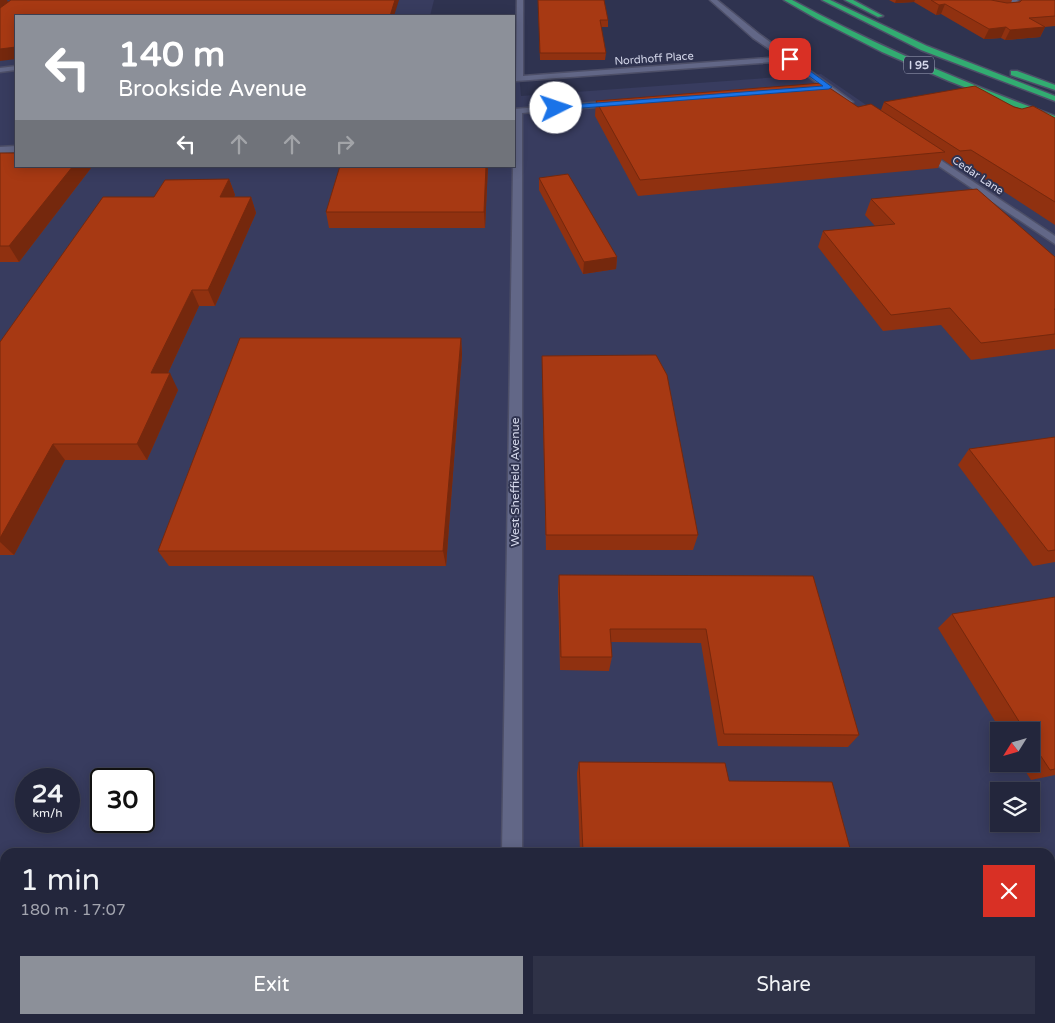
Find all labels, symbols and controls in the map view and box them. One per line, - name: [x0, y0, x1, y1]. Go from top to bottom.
- text: 140 m: [118, 34, 225, 76]
- icon: left: [35, 35, 100, 100]
- pin: [769, 38, 811, 80]
- icon: arrive: [776, 45, 804, 73]
- street label: Nordhoff Place: [614, 49, 694, 68]
- road number: I 95: [904, 56, 934, 74]
- text: Brookside Avenue: [118, 76, 307, 102]
- position arrow: [529, 81, 581, 133]
- icon: left: [172, 130, 200, 158]
- icon: ahead: [225, 130, 253, 158]
- icon: ahead: [278, 130, 306, 158]
- icon: right: [331, 130, 359, 158]
- street label: Cedar Lane: [949, 153, 1006, 197]
- street label: West Sheffield Avenue: [508, 417, 522, 547]
- north arrow: [990, 722, 1040, 772]
- map controls: [990, 722, 1040, 832]
- speed limit sign: 30: [90, 768, 155, 833]
- text: 24: [32, 779, 63, 809]
- button: layers: [990, 782, 1040, 832]
- text: km/h: [32, 806, 63, 820]
- text: 1 min: [20, 862, 100, 899]
- button: close: [983, 865, 1035, 917]
- text: 180 m · 17:07: [20, 900, 126, 920]
- button: Exit: [20, 956, 523, 1014]
- button: Share: [533, 956, 1035, 1014]

